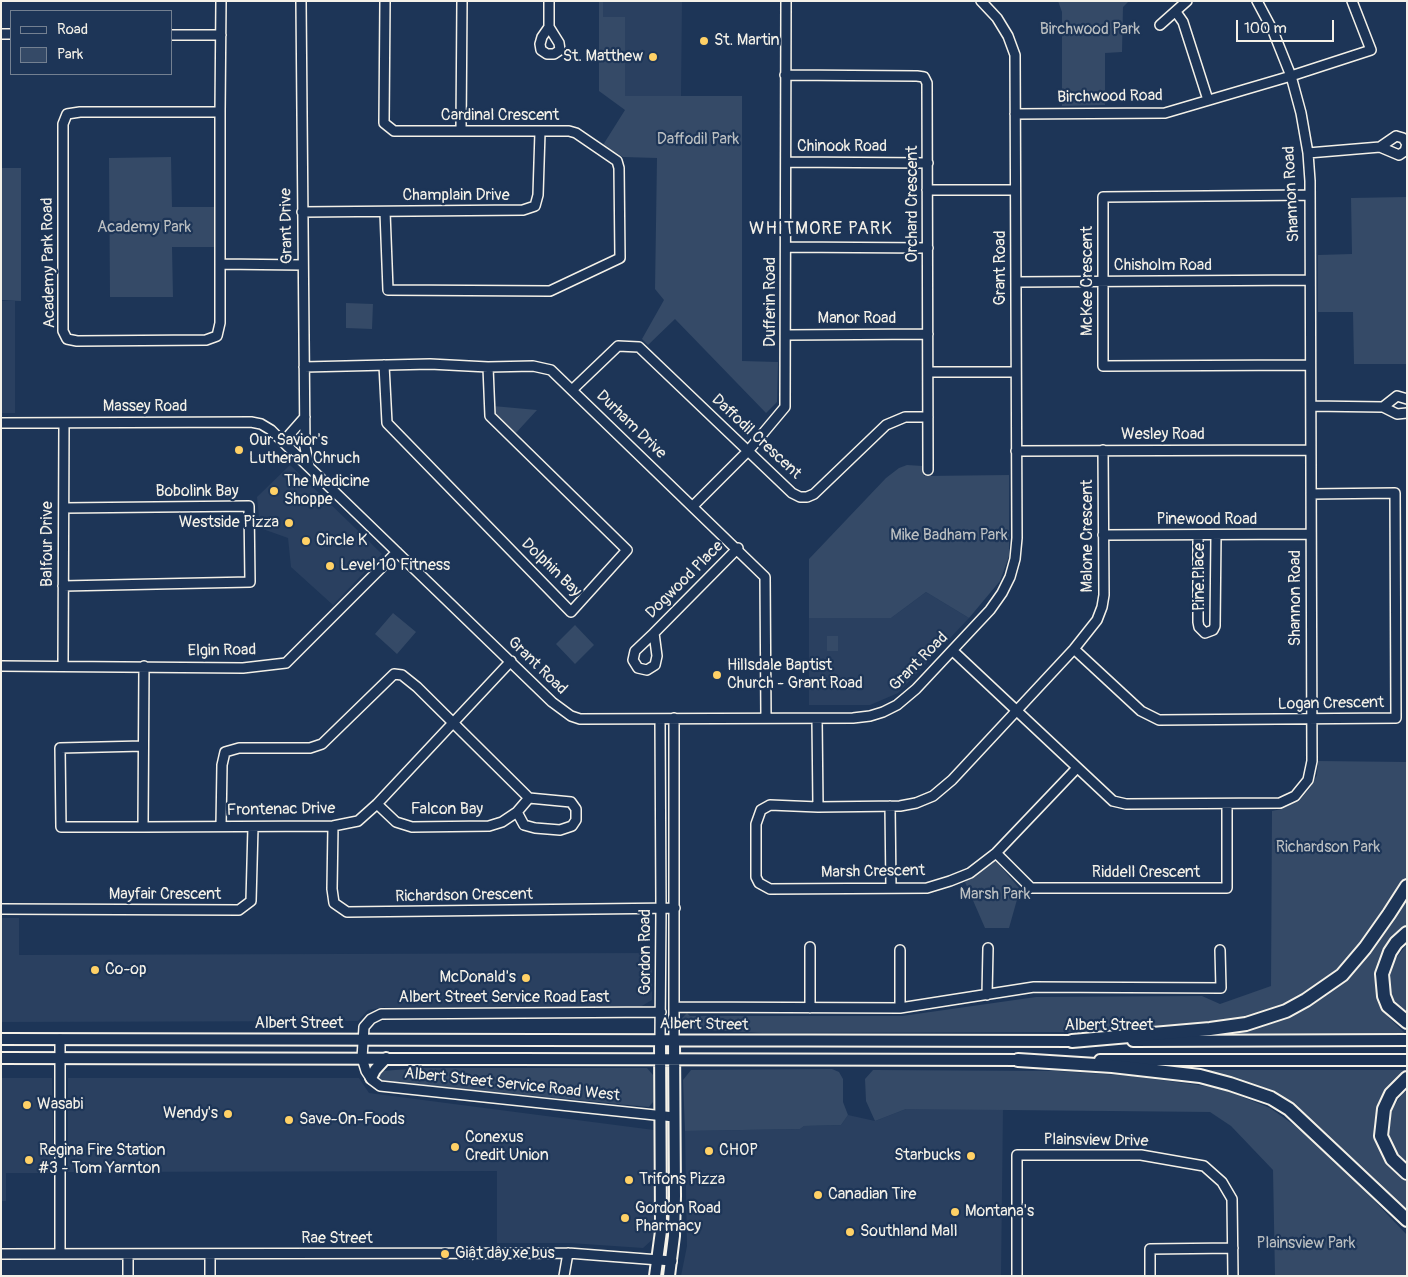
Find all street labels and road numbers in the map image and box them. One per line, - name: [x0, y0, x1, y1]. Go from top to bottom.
- street label: Birchwood Road: [1057, 86, 1163, 108]
- street label: Cardinal Crescent: [441, 106, 559, 126]
- street label: Chinook Road: [797, 137, 887, 157]
- street label: Shannon Road: [1280, 145, 1304, 243]
- street label: Orchard Crescent: [903, 146, 923, 262]
- street label: Champlain Drive: [402, 186, 510, 206]
- street label: Grant Drive: [277, 188, 297, 264]
- street label: Academy Park Road: [38, 197, 60, 329]
- street label: McKee Crescent: [1078, 226, 1098, 336]
- street label: Grant Road: [991, 230, 1011, 306]
- street label: Chisholm Road: [1114, 256, 1212, 276]
- street label: Dufferin Road: [761, 257, 781, 347]
- street label: Manor Road: [818, 309, 896, 329]
- street label: Durham Drive: [592, 387, 670, 463]
- street label: Daffodil Crescent: [707, 390, 805, 484]
- street label: Massey Road: [103, 397, 187, 417]
- street label: Wesley Road: [1121, 425, 1205, 445]
- street label: Malone Crescent: [1078, 480, 1098, 592]
- street label: Bobolink Bay: [155, 482, 239, 502]
- street label: Balfour Drive: [38, 501, 58, 587]
- street label: Pinewood Road: [1157, 510, 1257, 530]
- street label: Dolphin Bay: [517, 535, 585, 601]
- street label: Dogwood Place: [642, 537, 728, 623]
- street label: Pine Place: [1190, 543, 1210, 611]
- street label: Shannon Road: [1286, 550, 1306, 646]
- street label: Grant Road: [886, 629, 952, 695]
- street label: Grant Road: [503, 633, 571, 699]
- street label: Elgin Road: [188, 641, 256, 661]
- street label: Logan Crescent: [1278, 693, 1384, 715]
- street label: Frontenac Drive: [227, 799, 335, 821]
- street label: Falcon Bay: [411, 800, 483, 820]
- street label: Marsh Crescent: [821, 861, 925, 883]
- street label: Riddell Crescent: [1092, 863, 1200, 883]
- street label: Mayfair Crescent: [109, 885, 221, 905]
- street label: Richardson Crescent: [395, 885, 533, 907]
- street label: Gordon Road: [636, 909, 656, 995]
- street label: Albert Street Service Road East: [399, 988, 609, 1008]
- street label: Albert Street: [255, 1014, 343, 1034]
- street label: Albert Street: [659, 1015, 749, 1035]
- street label: Albert Street: [1065, 1016, 1153, 1036]
- street label: Albert Street Service Road West: [403, 1064, 621, 1106]
- street label: Plainsview Drive: [1043, 1130, 1149, 1152]
- street label: Rae Street: [301, 1229, 373, 1249]

